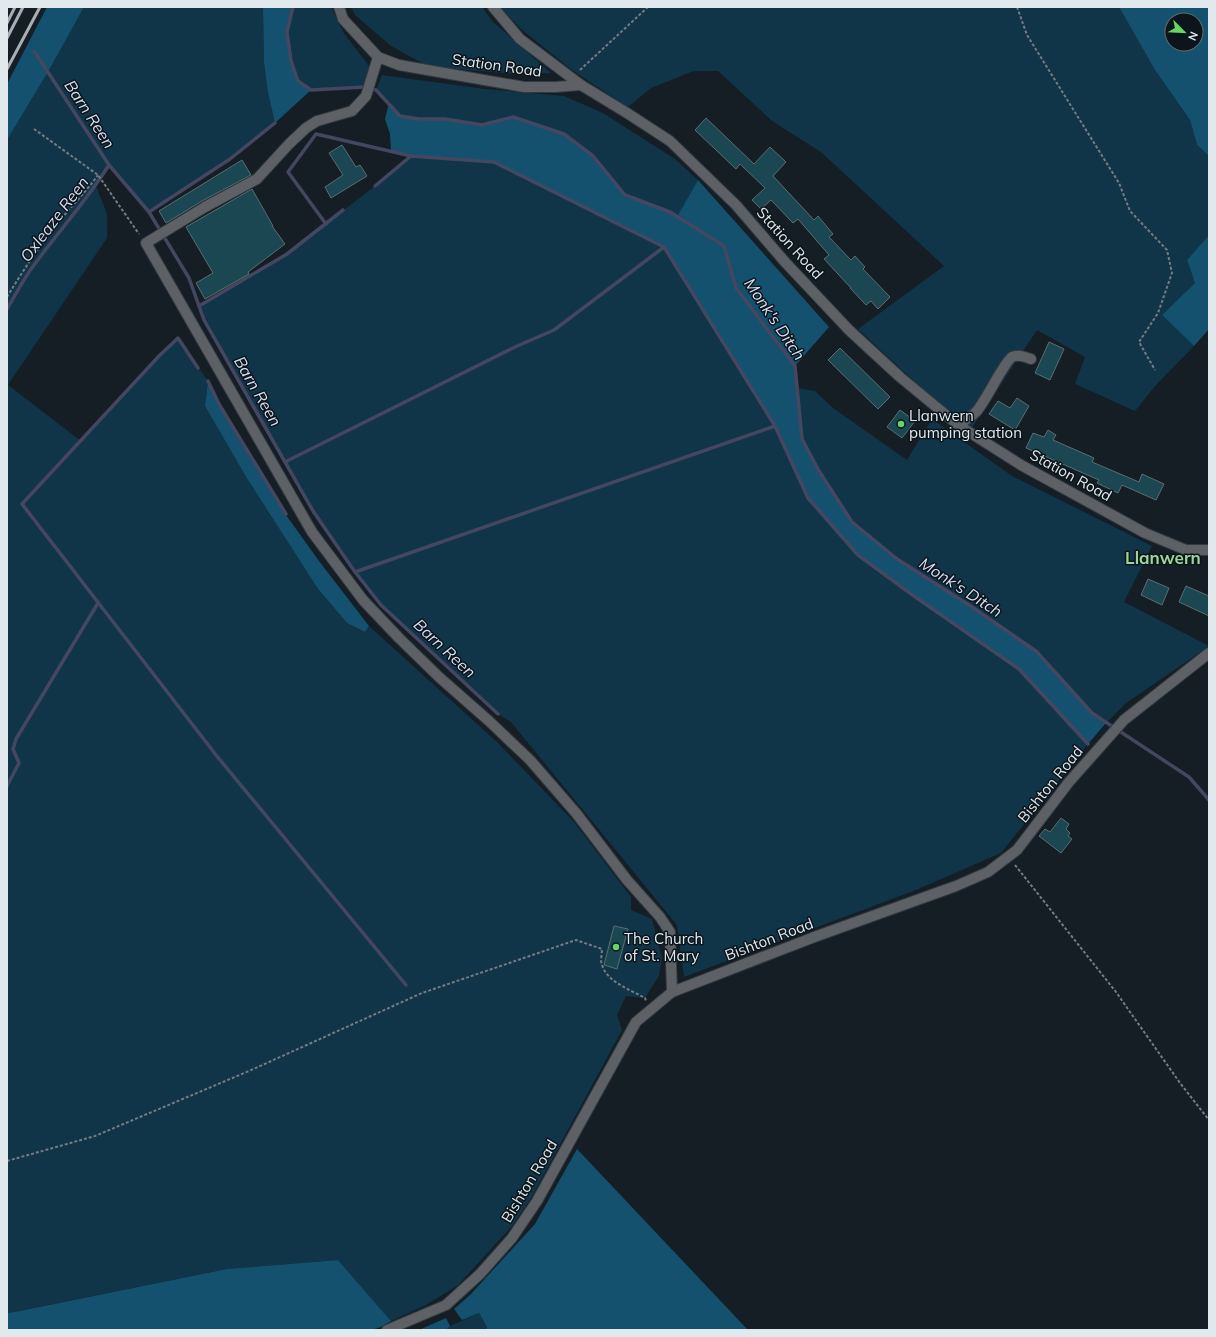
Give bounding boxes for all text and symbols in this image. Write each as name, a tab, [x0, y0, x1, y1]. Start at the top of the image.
north arrow	[1164, 12, 1204, 52]
text: N	[1185, 29, 1201, 43]
street label: Station Road	[451, 49, 543, 81]
water label: Barn Reen	[61, 76, 119, 152]
water label: Oxleaze Reen	[15, 172, 93, 266]
street label: Station Road	[753, 203, 827, 283]
water label: Monk's Ditch	[740, 274, 810, 364]
water label: Barn Reen	[230, 352, 286, 430]
place label: Llanwern pumping station	[909, 406, 1022, 442]
marker: Llanwern pumping station	[896, 419, 906, 429]
street label: Station Road	[1027, 445, 1115, 505]
district label: Llanwern	[1125, 547, 1201, 568]
water label: Monk's Ditch	[916, 553, 1006, 621]
water label: Barn Reen	[410, 614, 480, 682]
street label: Bishton Road	[1013, 742, 1087, 826]
street label: Bishton Road	[722, 913, 816, 965]
place label: The Church of St. Mary	[624, 929, 703, 965]
marker: The Church of St. Mary	[611, 942, 621, 952]
street label: Bishton Road	[497, 1136, 561, 1226]

